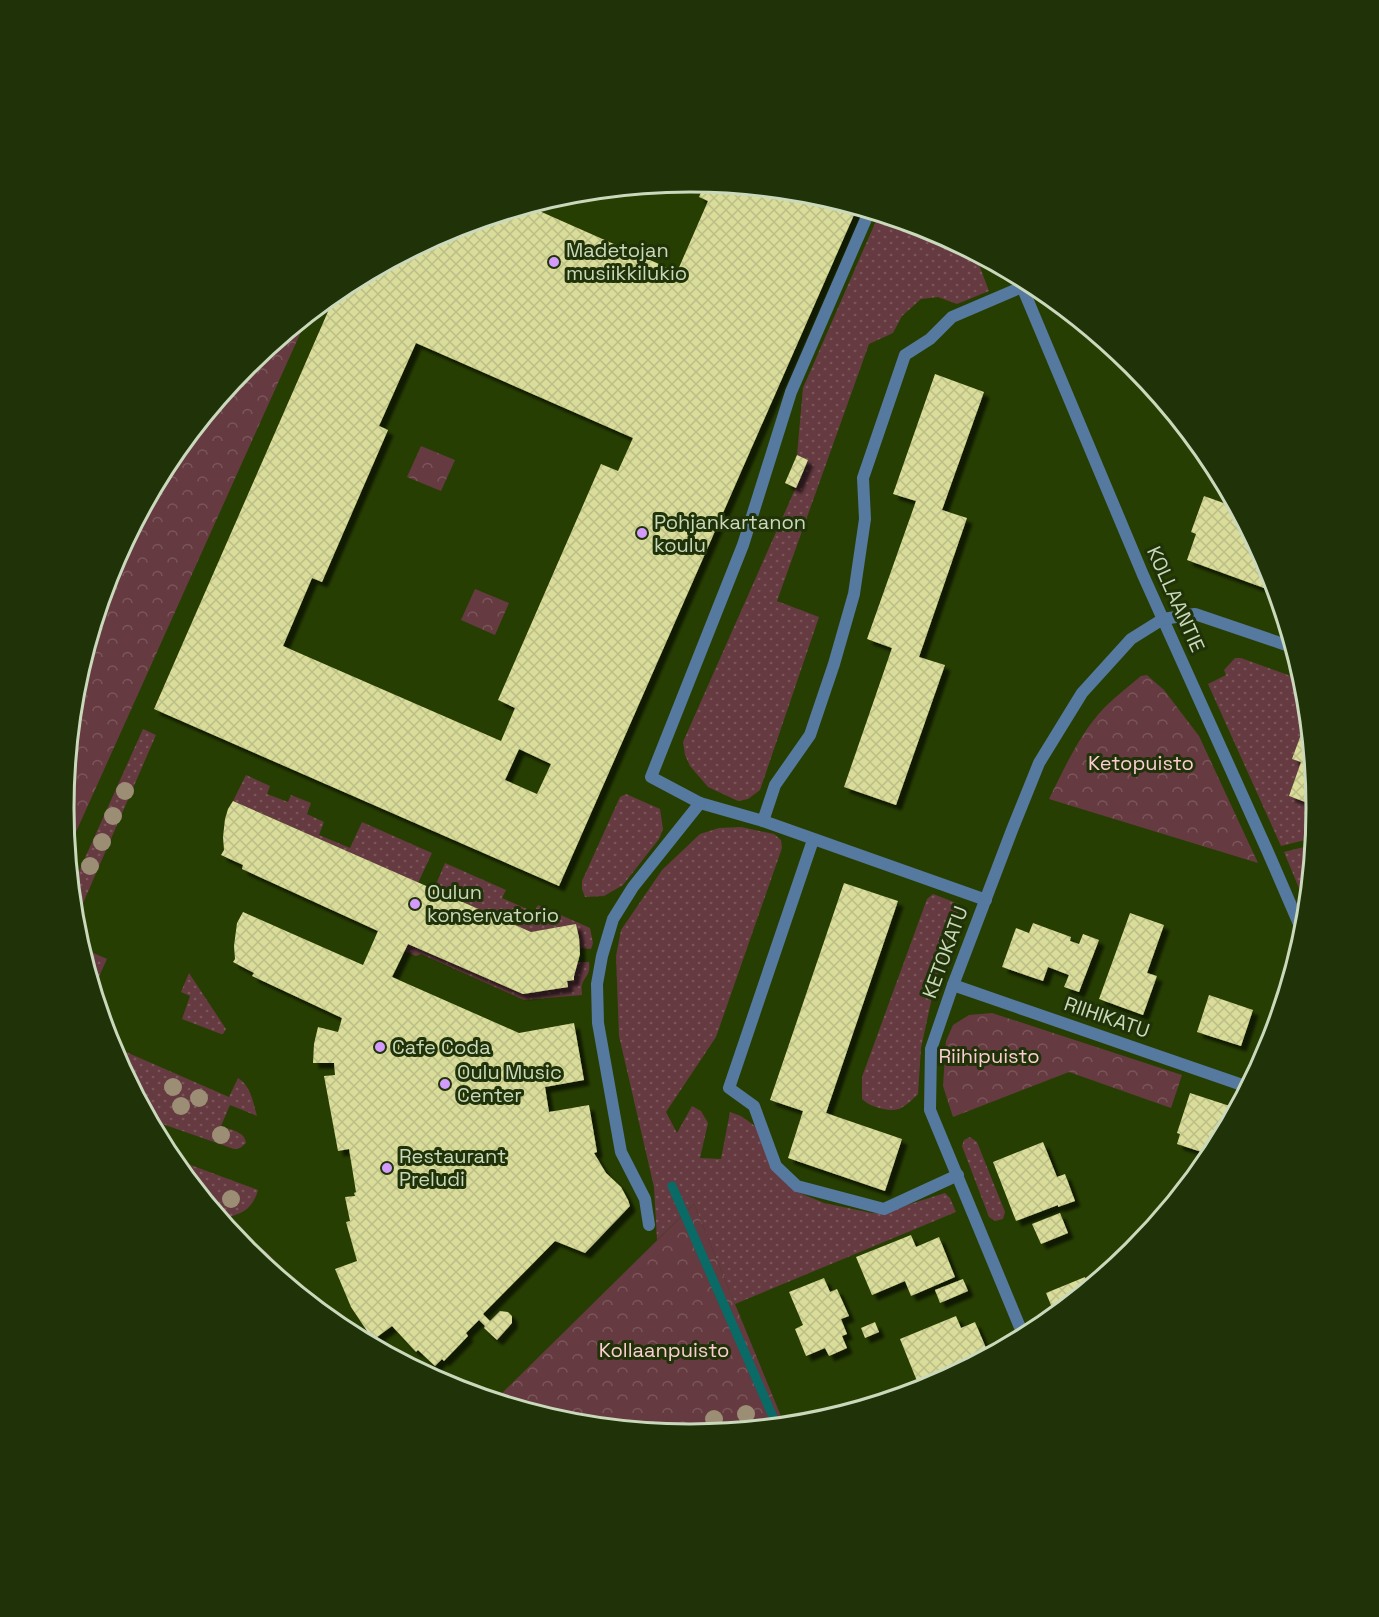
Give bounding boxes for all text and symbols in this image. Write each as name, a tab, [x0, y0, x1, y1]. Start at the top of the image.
place label: Madetojan musiikkilukio	[566, 237, 687, 286]
marker: Madetojan musiikkilukio	[547, 255, 561, 269]
place label: Pohjankartanon koulu	[654, 509, 806, 558]
marker: Pohjankartanon koulu	[635, 526, 649, 540]
street label: KOLLAANTIE	[1141, 542, 1211, 656]
park label: Ketopuisto	[1088, 750, 1194, 776]
place label: Oulun konservatorio	[427, 879, 559, 928]
marker: Oulun konservatorio	[408, 897, 422, 911]
street label: KETOKATU	[916, 902, 974, 1002]
street label: RIIHIKATU	[1061, 990, 1153, 1044]
place label: Cafe Coda	[392, 1034, 491, 1060]
marker: Cafe Coda	[373, 1040, 387, 1054]
park label: Riihipuisto	[938, 1043, 1040, 1069]
place label: Oulu Music Center	[457, 1059, 562, 1108]
marker: Oulu Music Center	[438, 1077, 452, 1091]
place label: Restaurant Preludi	[399, 1143, 506, 1192]
marker: Restaurant Preludi	[380, 1161, 394, 1175]
park label: Kollaanpuisto	[599, 1337, 729, 1363]

